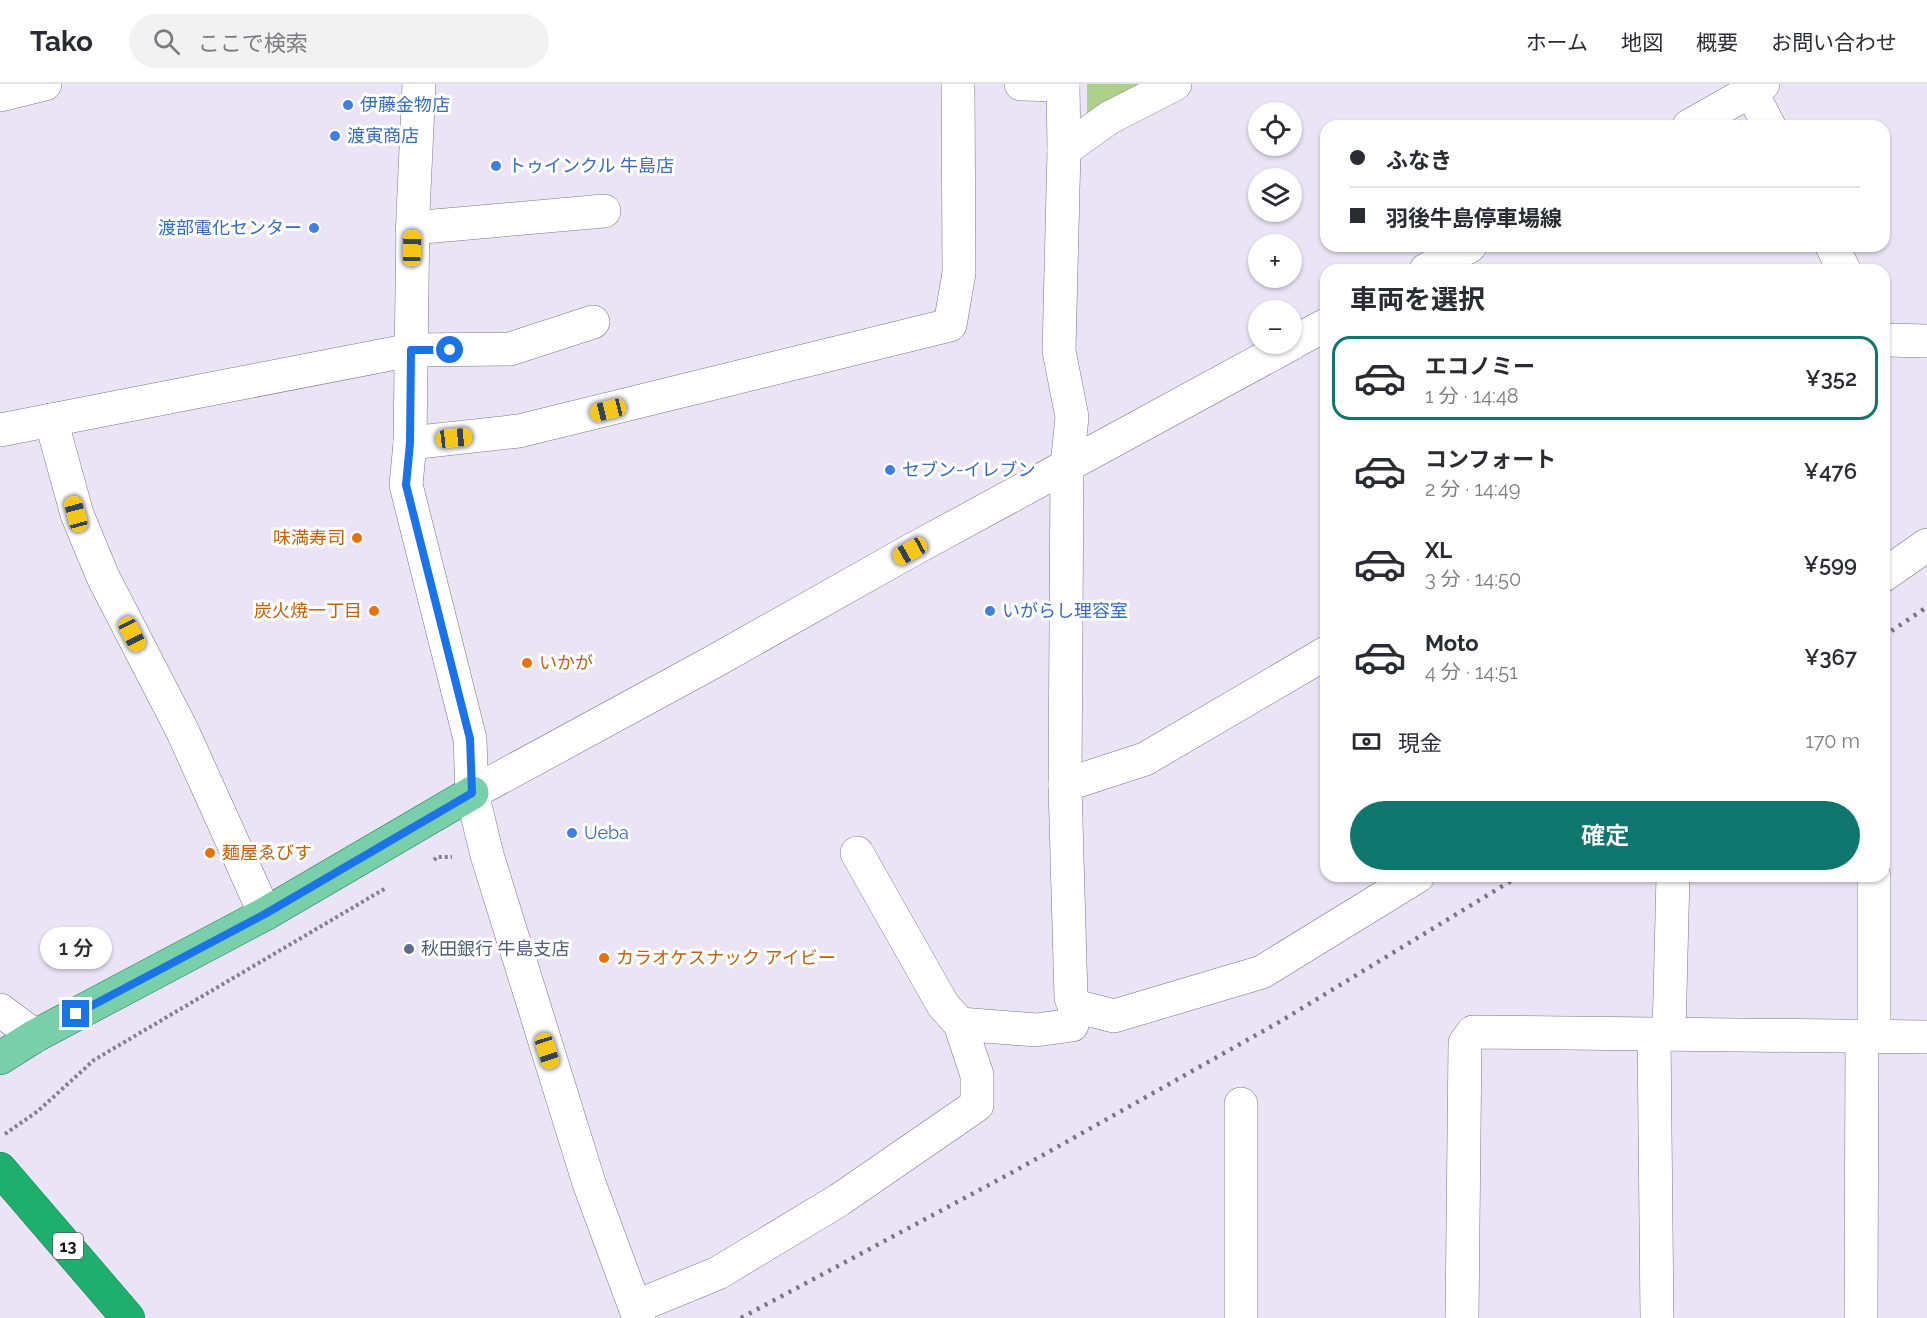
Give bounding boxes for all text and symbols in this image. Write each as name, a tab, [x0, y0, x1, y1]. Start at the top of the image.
search box	[129, 14, 549, 68]
text: Tako	[30, 25, 93, 58]
icon: search	[150, 25, 183, 58]
text: ここで検索	[198, 30, 308, 56]
text: ホーム	[1526, 30, 1588, 55]
text: 地図	[1621, 30, 1663, 55]
text: 概要	[1696, 30, 1738, 55]
text: お問い合わせ	[1771, 30, 1897, 55]
place label: 伊藤金物店	[360, 94, 450, 115]
marker: 伊藤金物店	[341, 98, 355, 112]
map controls	[1248, 102, 1302, 354]
button: locate	[1248, 102, 1302, 156]
place label: 渡寅商店	[347, 125, 419, 146]
marker: 渡寅商店	[328, 129, 342, 143]
text: ふなき	[1386, 147, 1452, 173]
place label: トゥインクル 牛島店	[508, 155, 674, 176]
marker: トゥインクル 牛島店	[489, 159, 503, 173]
button: layers	[1248, 168, 1302, 222]
text: 羽後牛島停車場線	[1386, 205, 1562, 231]
place label: 渡部電化センター	[158, 217, 302, 238]
marker: 渡部電化センター	[307, 221, 321, 235]
car	[403, 230, 421, 266]
button: +	[1248, 234, 1302, 288]
text: 車両を選択	[1350, 284, 1485, 315]
button: −	[1248, 300, 1302, 354]
route start	[436, 336, 463, 363]
icon: car	[1353, 351, 1407, 405]
text: エコノミー	[1425, 353, 1535, 379]
text: ¥352	[1805, 365, 1857, 391]
text: 1 分 · 14:48	[1425, 384, 1519, 408]
car	[588, 397, 628, 423]
car	[435, 427, 473, 449]
icon: car	[1353, 444, 1407, 498]
text: コンフォート	[1425, 446, 1556, 472]
text: ¥476	[1804, 458, 1857, 484]
place label: セブン-イレブン	[902, 459, 1036, 480]
marker: セブン-イレブン	[883, 463, 897, 477]
text: 2 分 · 14:49	[1425, 477, 1520, 501]
car	[63, 494, 89, 534]
place label: 味満寿司	[273, 527, 345, 548]
marker: 味満寿司	[350, 531, 364, 545]
car	[890, 534, 930, 568]
icon: car	[1353, 537, 1407, 591]
text: XL	[1425, 537, 1452, 563]
text: ¥599	[1804, 551, 1857, 577]
text: 3 分 · 14:50	[1425, 567, 1521, 591]
place label: 炭火焼一丁目	[254, 600, 362, 621]
place label: いがらし理容室	[1002, 600, 1128, 621]
marker: 炭火焼一丁目	[367, 604, 381, 618]
marker: いがらし理容室	[983, 604, 997, 618]
car	[116, 614, 148, 654]
icon: car	[1353, 630, 1407, 684]
text: Moto	[1425, 630, 1479, 656]
text: ¥367	[1804, 644, 1857, 670]
place label: いかが	[539, 652, 593, 673]
marker: いかが	[520, 656, 534, 670]
text: 4 分 · 14:51	[1425, 660, 1518, 684]
icon: cash	[1350, 725, 1383, 758]
text: 170 m	[1805, 729, 1860, 753]
text: 現金	[1398, 730, 1442, 756]
button: 確定	[1350, 801, 1860, 870]
place label: Ueba	[584, 822, 629, 843]
marker: Ueba	[565, 826, 579, 840]
place label: 麺屋ゑびす	[222, 842, 312, 863]
marker: 麺屋ゑびす	[203, 846, 217, 860]
callout: 1 分	[40, 927, 112, 969]
text: 1 分	[59, 936, 93, 960]
place label: 秋田銀行 牛島支店	[421, 938, 570, 959]
marker: 秋田銀行 牛島支店	[402, 942, 416, 956]
place label: カラオケスナック アイビー	[616, 947, 836, 968]
marker: カラオケスナック アイビー	[597, 951, 611, 965]
route end	[62, 1000, 89, 1027]
car	[533, 1031, 561, 1071]
road number: 13	[53, 1233, 83, 1259]

